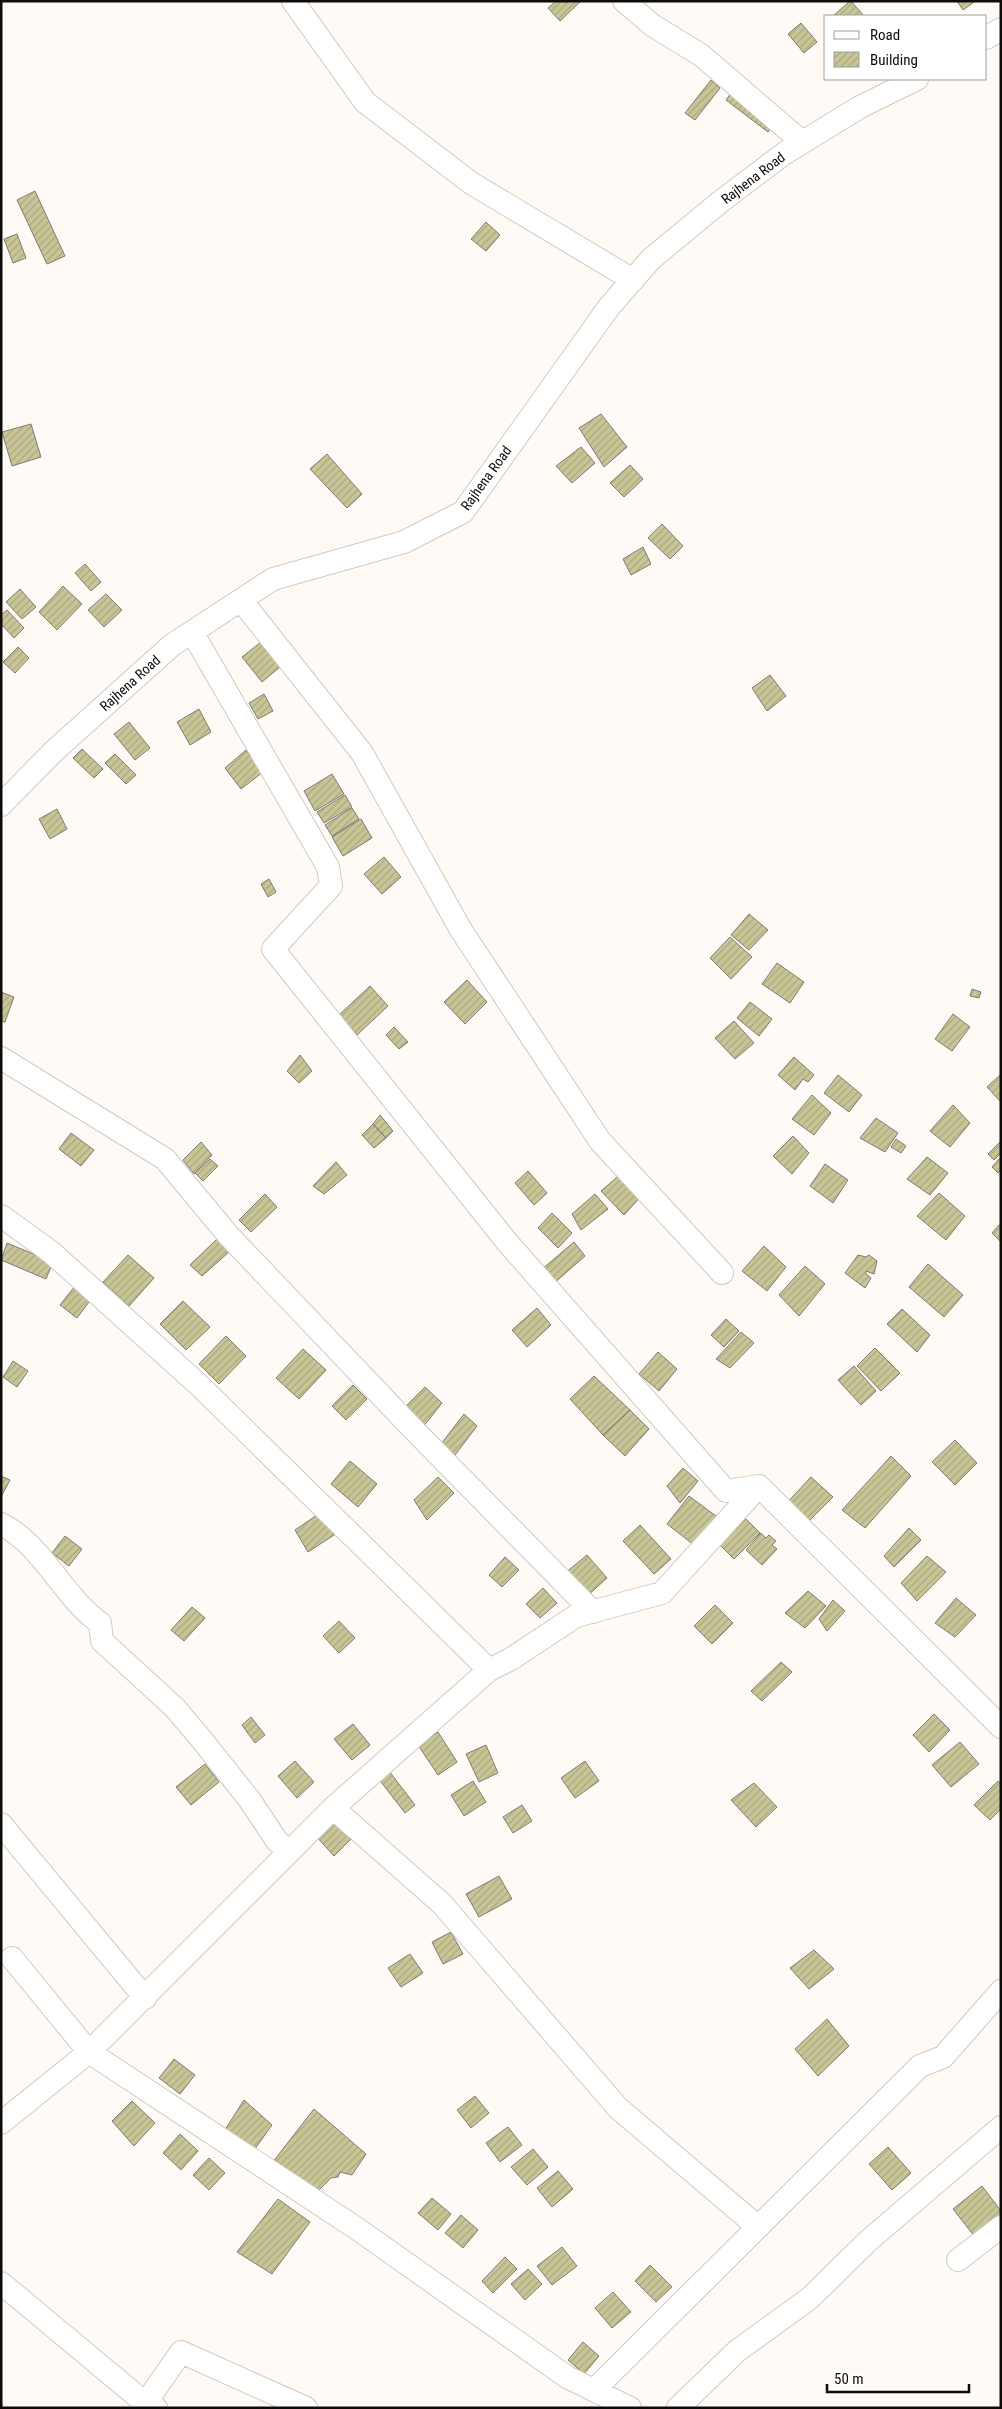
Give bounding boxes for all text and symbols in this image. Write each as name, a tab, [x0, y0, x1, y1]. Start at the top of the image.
legend	[824, 15, 987, 80]
text: Road	[870, 26, 900, 44]
text: Building	[870, 51, 918, 69]
street label: Rajhena Road	[718, 149, 788, 207]
street label: Rajhena Road	[457, 443, 515, 513]
street label: Rajhena Road	[97, 652, 163, 714]
scale bar	[827, 2362, 970, 2394]
text: 50 m	[834, 2370, 864, 2388]

